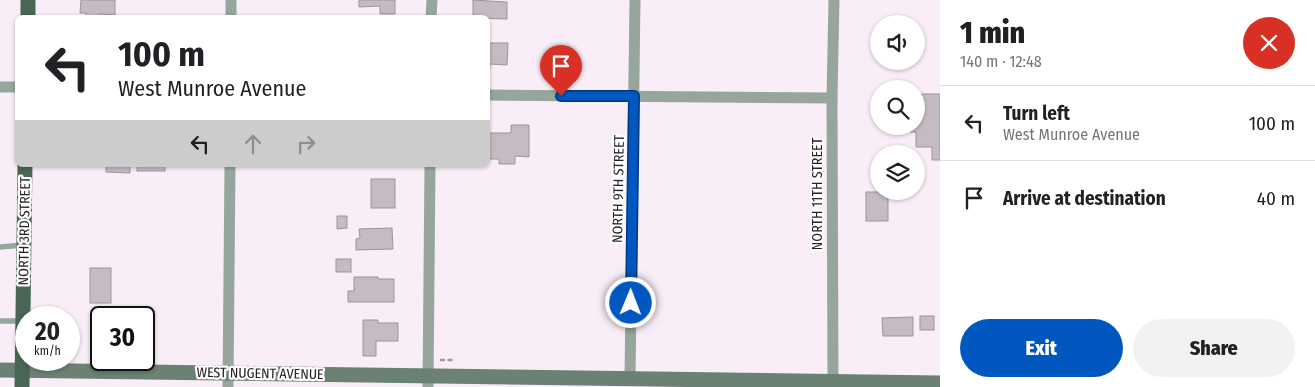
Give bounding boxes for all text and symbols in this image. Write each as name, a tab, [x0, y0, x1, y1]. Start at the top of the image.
map controls	[870, 15, 925, 200]
button: sound	[870, 15, 925, 70]
text: 1 min	[960, 15, 1025, 51]
button: close	[1243, 17, 1295, 69]
text: 100 m	[118, 33, 205, 75]
icon: left	[35, 35, 100, 100]
pin	[540, 45, 582, 96]
icon: arrive	[547, 52, 575, 80]
text: 140 m · 12:48	[960, 52, 1042, 71]
text: West Munroe Avenue	[118, 75, 306, 102]
button: search	[870, 80, 925, 135]
text: Turn left	[1003, 102, 1070, 125]
icon: left	[960, 109, 988, 137]
text: 100 m	[1249, 112, 1295, 135]
text: West Munroe Avenue	[1003, 125, 1140, 144]
icon: left	[186, 130, 214, 158]
icon: ahead	[239, 130, 267, 158]
icon: right	[292, 130, 320, 158]
street label: NORTH 9TH STREET	[609, 134, 628, 243]
street label: NORTH 11TH STREET	[809, 137, 826, 250]
button: layers	[870, 145, 925, 200]
street label: NORTH 3RD STREET	[15, 176, 34, 285]
icon: arrive	[960, 184, 988, 212]
text: Arrive at destination	[1003, 187, 1166, 210]
text: 40 m	[1257, 187, 1295, 210]
position arrow	[604, 276, 656, 328]
speed limit sign: 30	[90, 306, 155, 371]
text: 20	[35, 317, 60, 347]
button: Exit	[960, 319, 1123, 377]
button: Share	[1133, 319, 1295, 377]
text: km/h	[34, 344, 61, 358]
street label: WEST NUGENT AVENUE	[196, 364, 324, 383]

